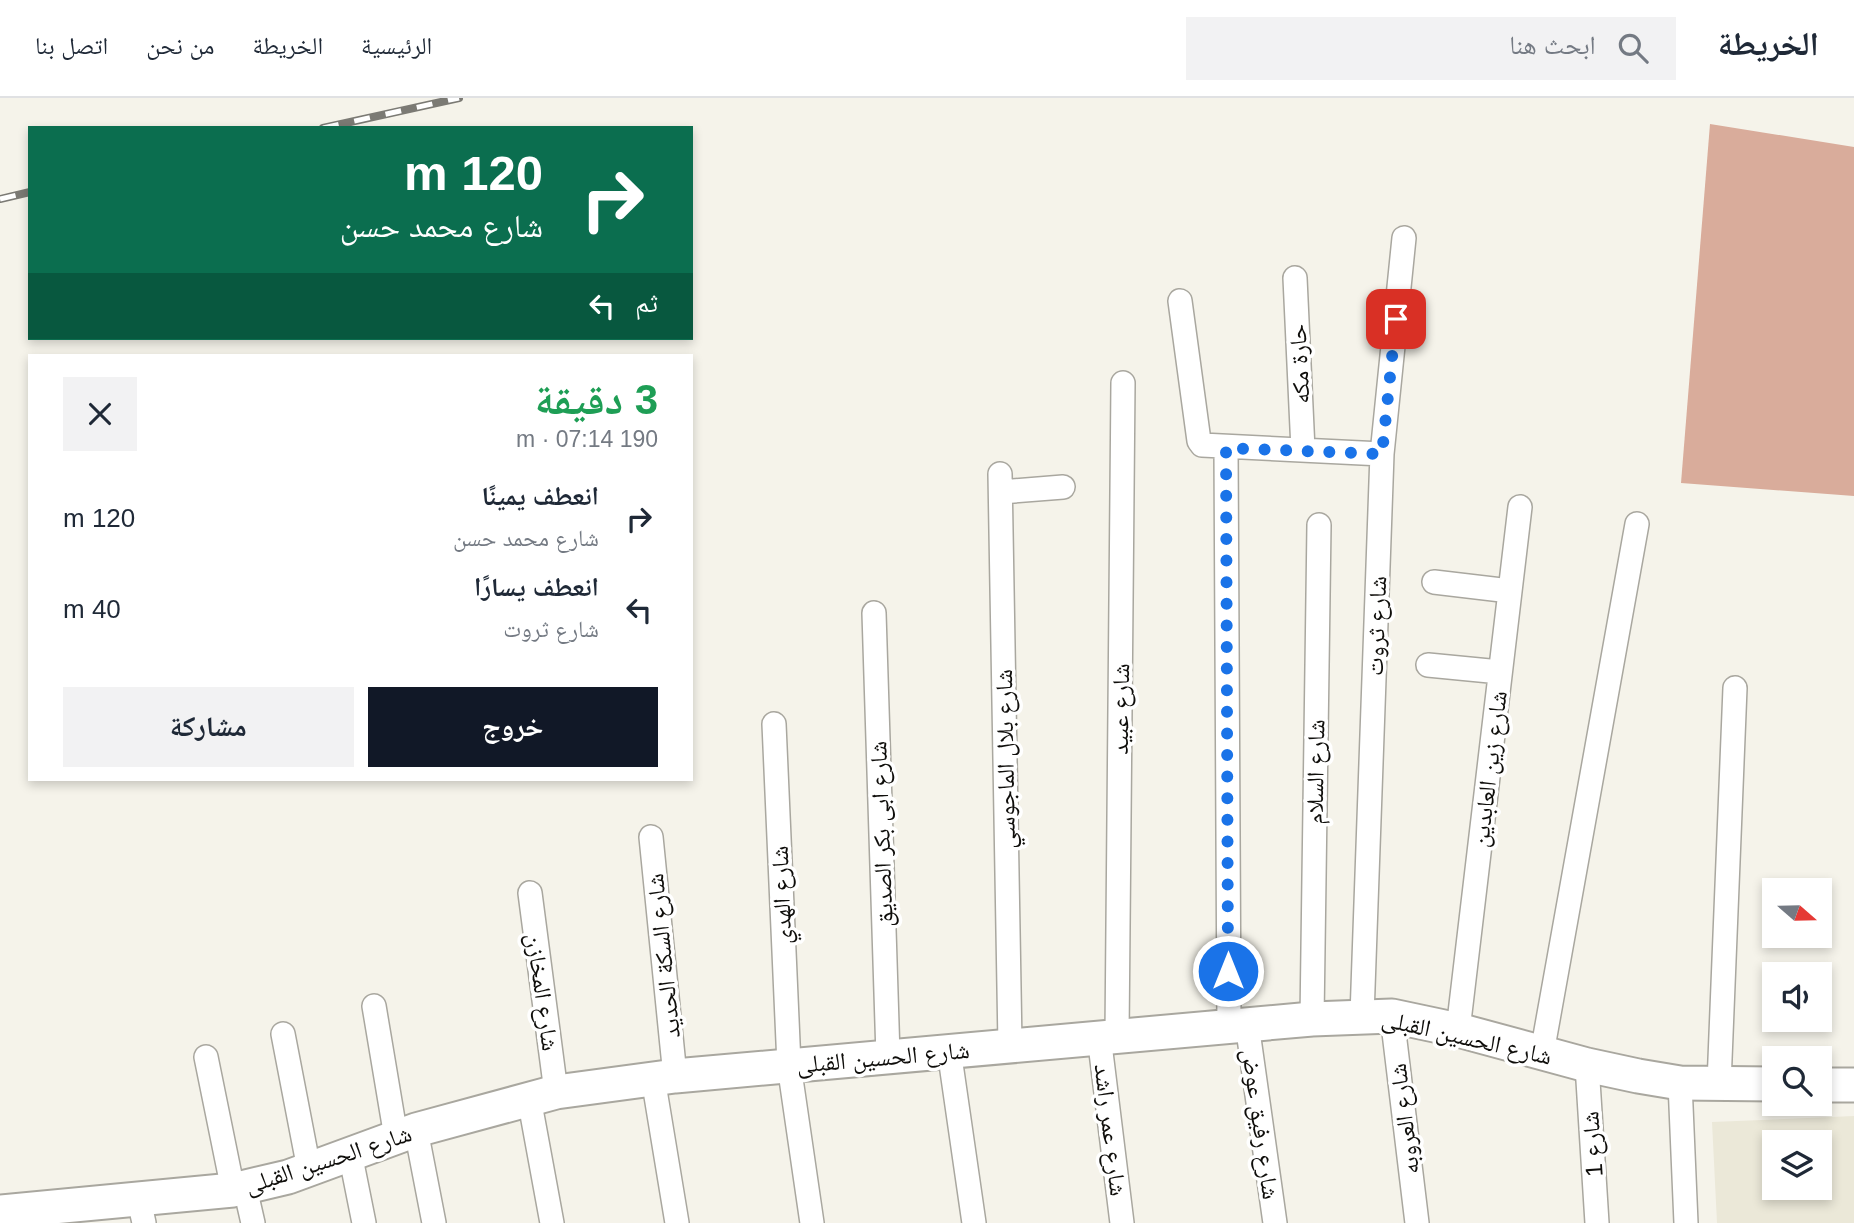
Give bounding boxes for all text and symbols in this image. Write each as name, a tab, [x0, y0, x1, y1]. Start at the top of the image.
search box	[1186, 17, 1676, 80]
text: الخريطة	[1718, 25, 1819, 62]
icon: search	[1614, 29, 1652, 67]
text: ابحث هنا	[1509, 30, 1596, 60]
text: اتصل بنا	[35, 32, 108, 59]
text: من نحن	[146, 32, 214, 59]
text: الخريطة	[252, 32, 323, 59]
text: الرئيسية	[361, 32, 432, 59]
text: 120 m	[404, 146, 543, 200]
icon: right	[567, 154, 658, 245]
text: شارع محمد حسن	[340, 208, 543, 244]
icon: left	[583, 287, 621, 325]
text: ثم	[635, 288, 658, 318]
pin	[1366, 289, 1426, 349]
icon: arrive	[1377, 300, 1415, 338]
street label: حارة مكه	[1283, 323, 1315, 405]
text: 3 دقيقة	[535, 376, 658, 423]
button: close	[63, 377, 137, 451]
text: 190 m · 07:14	[516, 426, 658, 452]
text: انعطف يمينًا	[482, 481, 599, 511]
icon: right	[620, 500, 658, 538]
text: 120 m	[63, 503, 135, 533]
text: شارع محمد حسن	[453, 525, 599, 551]
text: انعطف يسارًا	[474, 572, 599, 602]
street label: شارع ثروت	[1361, 576, 1393, 677]
icon: left	[620, 591, 658, 629]
text: 40 m	[63, 594, 121, 624]
text: شارع ثروت	[503, 616, 599, 642]
street label: شارع عبيد	[1106, 663, 1136, 755]
street label: شارع بلال الماجوسي	[990, 669, 1026, 849]
button: مشاركة	[63, 687, 354, 767]
button: خروج	[368, 687, 658, 767]
street label: شارع زين العابدين	[1466, 689, 1514, 849]
street label: شارع السلام	[1301, 719, 1332, 825]
street label: شارع ابى بكر الصديق	[864, 740, 900, 928]
street label: شارع الهدي	[766, 845, 802, 945]
street label: شارع السكة الحديد	[641, 872, 687, 1040]
north arrow	[1762, 878, 1832, 948]
map controls	[1762, 878, 1832, 1200]
street label: شارع المخازن	[519, 932, 565, 1053]
position arrow	[1191, 934, 1265, 1008]
button: sound	[1762, 962, 1832, 1032]
street label: شارع الحسين القبلى	[1379, 1004, 1555, 1072]
street label: شارع الحسين القبلى	[795, 1036, 971, 1080]
button: search	[1762, 1046, 1832, 1116]
street label: شارع رفيق عوض	[1235, 1047, 1285, 1201]
street label: شارع عمر راشد	[1088, 1062, 1132, 1198]
street label: شارع العروبه	[1384, 1062, 1426, 1176]
street label: شارع 1	[1576, 1110, 1610, 1178]
street label: شارع الحسين القبلى	[241, 1119, 415, 1201]
button: layers	[1762, 1130, 1832, 1200]

